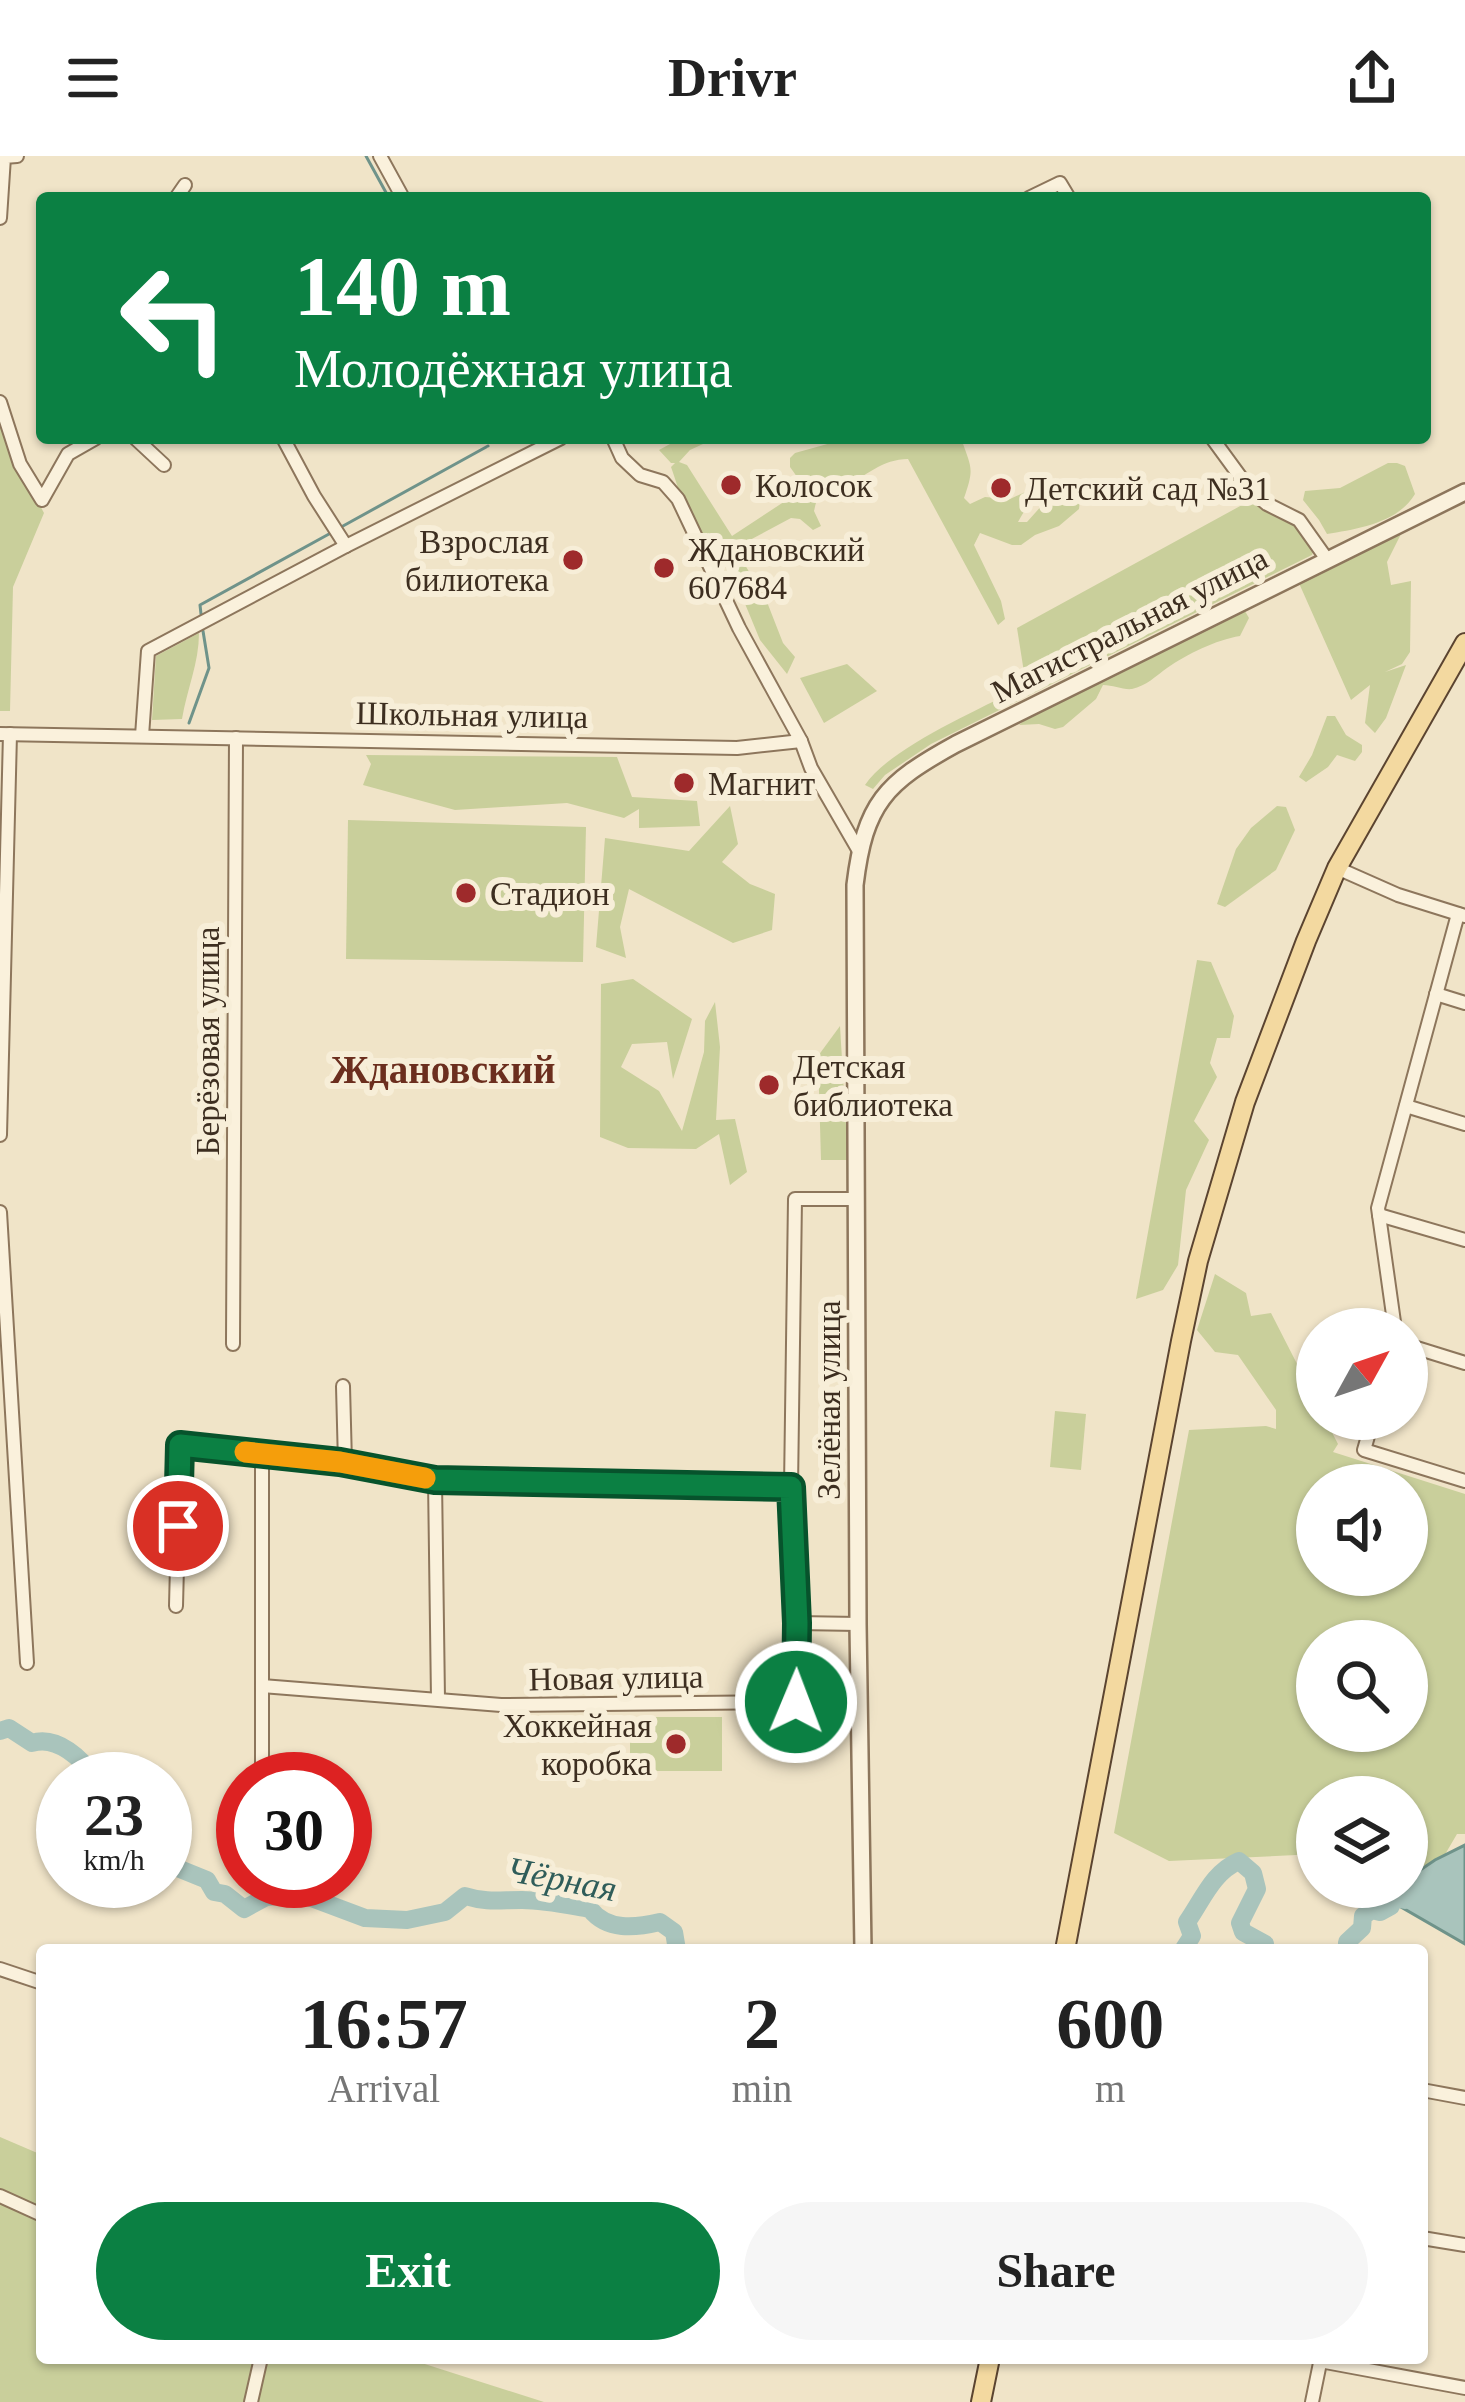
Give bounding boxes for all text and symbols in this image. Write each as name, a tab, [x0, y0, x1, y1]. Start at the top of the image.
icon: menu	[60, 45, 126, 111]
icon: share	[1339, 45, 1405, 111]
text: Drivr	[668, 48, 797, 108]
icon: left	[96, 240, 252, 396]
text: 140 m	[294, 240, 511, 333]
text: Молодёжная улица	[294, 339, 733, 399]
place label: Колосок	[755, 468, 873, 504]
place label: Детский сад №31	[1025, 471, 1271, 507]
marker: Колосок	[718, 472, 744, 498]
marker: Детский сад №31	[988, 475, 1014, 501]
place label: Взрослая билиотека	[405, 524, 549, 598]
place label: Ждановский 607684	[688, 532, 865, 606]
street label: Магистральная улица	[985, 540, 1274, 710]
marker: Взрослая билиотека	[560, 547, 586, 573]
marker: Ждановский 607684	[651, 555, 677, 581]
street label: Школьная улица	[355, 695, 589, 735]
place label: Магнит	[708, 766, 815, 802]
marker: Магнит	[671, 770, 697, 796]
place label: Стадион	[490, 876, 610, 912]
marker: Стадион	[453, 880, 479, 906]
street label: Берёзовая улица	[190, 926, 226, 1155]
district label: Ждановский	[330, 1048, 556, 1091]
place label: Детская библиотека	[793, 1049, 953, 1123]
marker: Детская библиотека	[756, 1072, 782, 1098]
street label: Зелёная улица	[811, 1300, 847, 1500]
north arrow	[1296, 1308, 1428, 1440]
map controls	[1296, 1308, 1428, 1908]
button: sound	[1296, 1464, 1428, 1596]
pin	[127, 1475, 229, 1577]
icon: arrive	[145, 1493, 211, 1559]
button: search	[1296, 1620, 1428, 1752]
position arrow	[733, 1639, 859, 1765]
street label: Новая улица	[528, 1658, 704, 1698]
place label: Хоккейная коробка	[503, 1708, 652, 1782]
marker: Хоккейная коробка	[663, 1731, 689, 1757]
speed limit sign: 30	[216, 1752, 372, 1908]
button: layers	[1296, 1776, 1428, 1908]
text: 23	[84, 1782, 144, 1848]
text: km/h	[83, 1843, 145, 1876]
water label: Чёрная	[503, 1849, 620, 1909]
text: 16:57	[300, 1984, 468, 2064]
text: 2	[744, 1984, 780, 2064]
text: 600	[1056, 1984, 1164, 2064]
text: Arrival	[328, 2067, 440, 2110]
text: min	[732, 2067, 792, 2110]
text: m	[1095, 2067, 1125, 2110]
button: Exit	[96, 2202, 720, 2340]
button: Share	[744, 2202, 1368, 2340]

